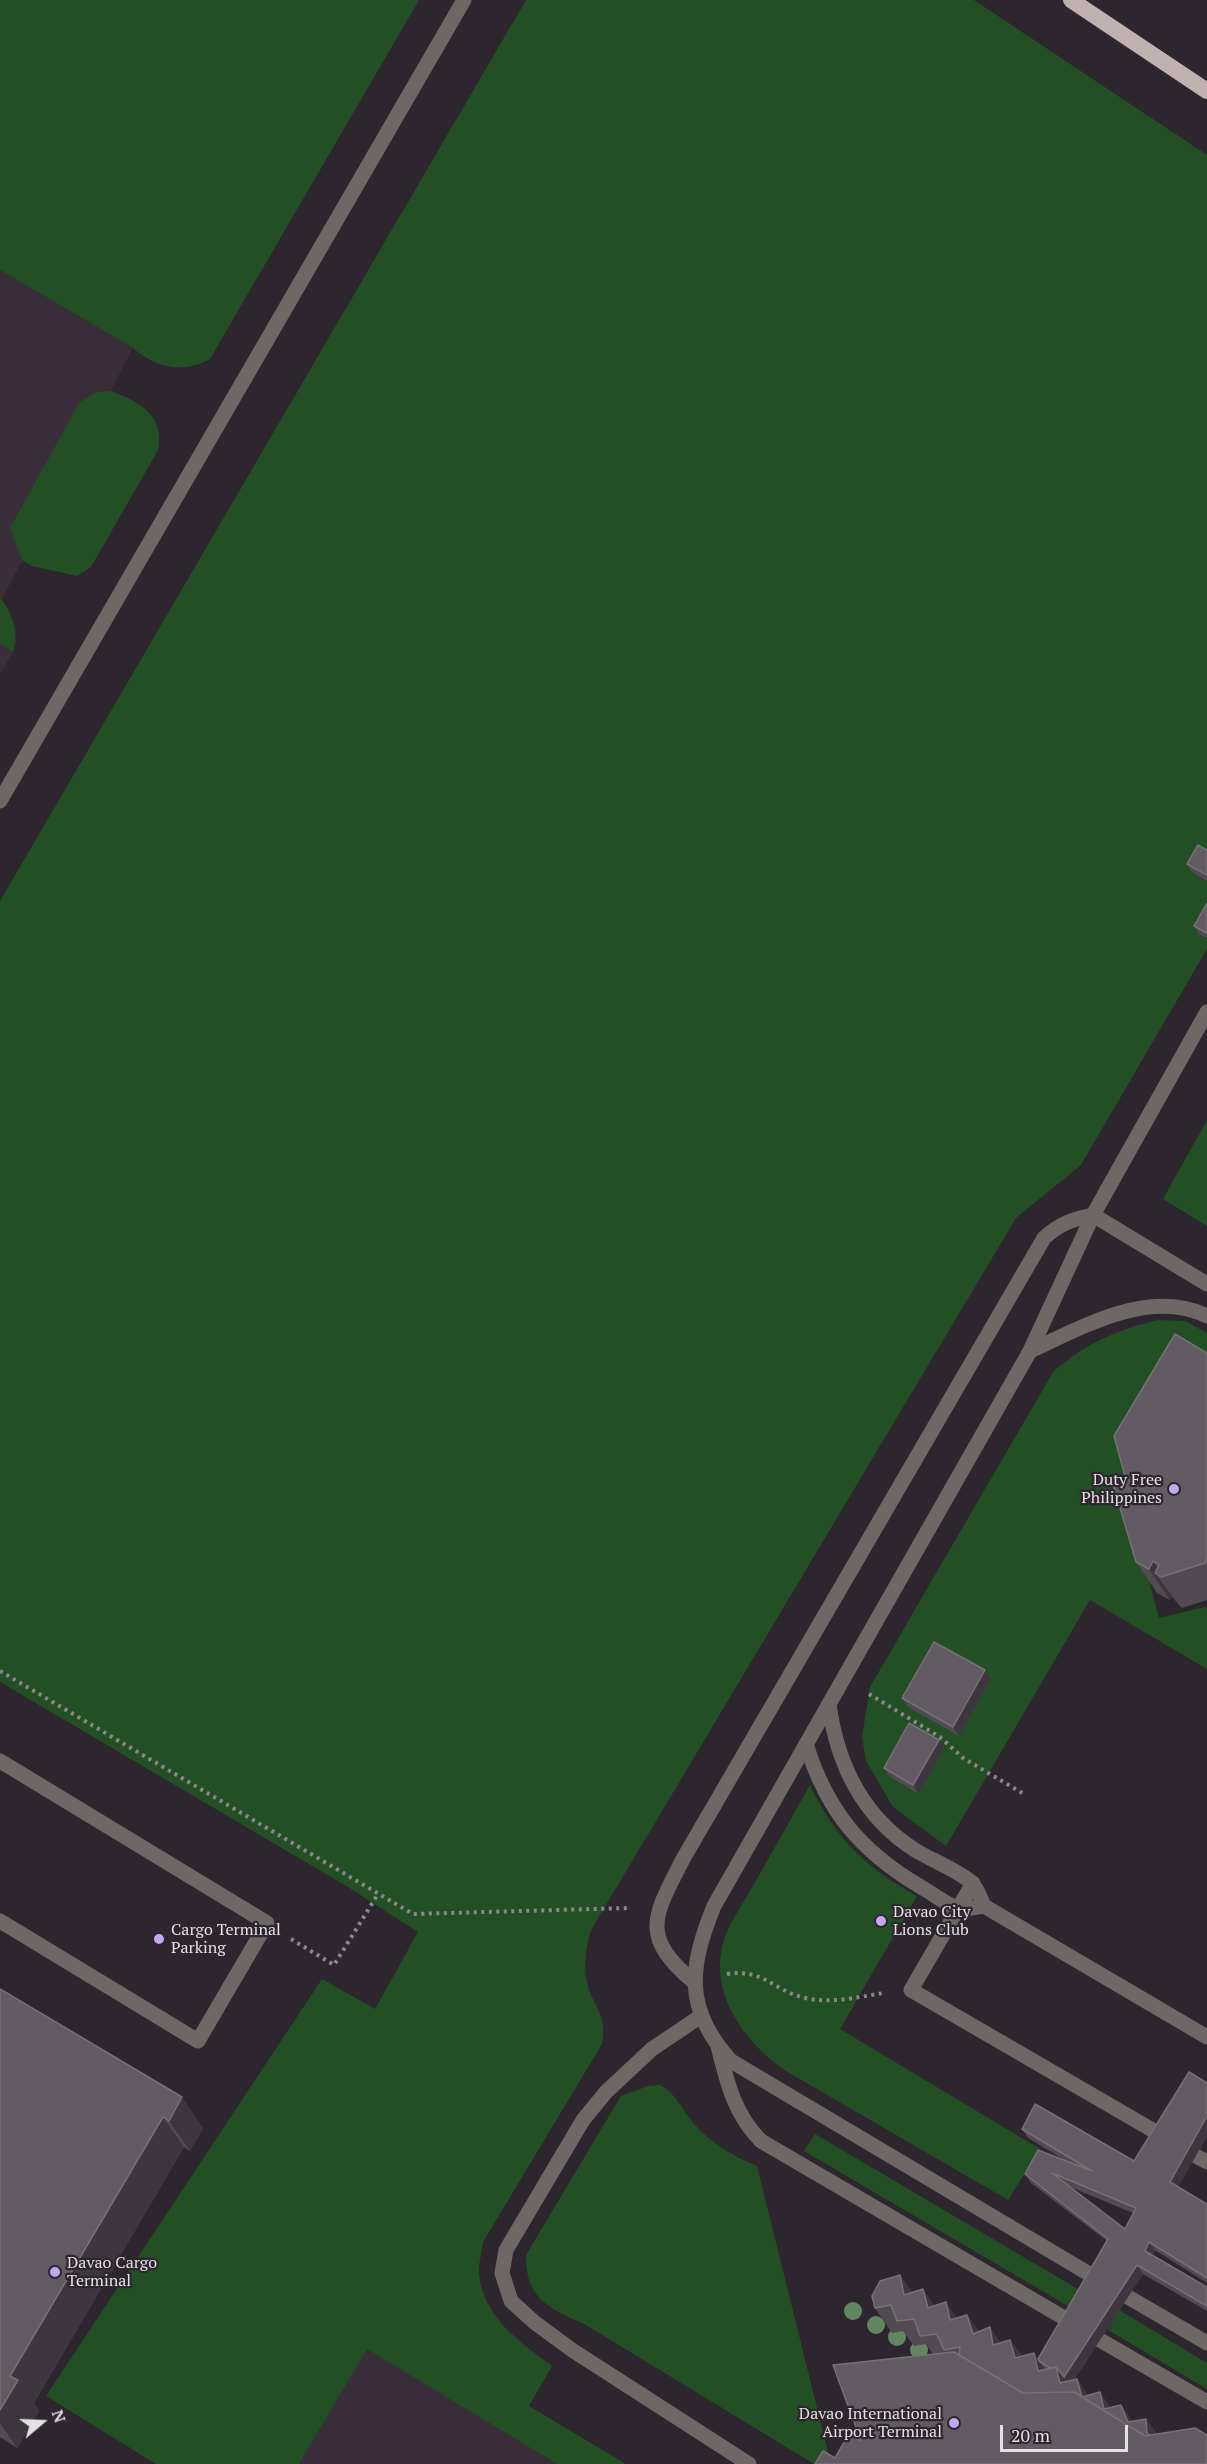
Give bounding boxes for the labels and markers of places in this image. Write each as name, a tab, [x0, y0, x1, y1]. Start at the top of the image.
place label: Duty Free Philippines	[1081, 1470, 1162, 1508]
marker: Duty Free Philippines	[1167, 1482, 1181, 1496]
place label: Davao City Lions Club	[893, 1902, 970, 1940]
marker: Davao City Lions Club	[874, 1914, 888, 1928]
place label: Cargo Terminal Parking	[171, 1920, 281, 1958]
marker: Cargo Terminal Parking	[152, 1932, 166, 1946]
place label: Davao Cargo Terminal	[67, 2253, 157, 2291]
marker: Davao Cargo Terminal	[48, 2265, 62, 2279]
place label: Davao International Airport Terminal	[799, 2404, 942, 2442]
marker: Davao International Airport Terminal	[947, 2416, 961, 2430]

